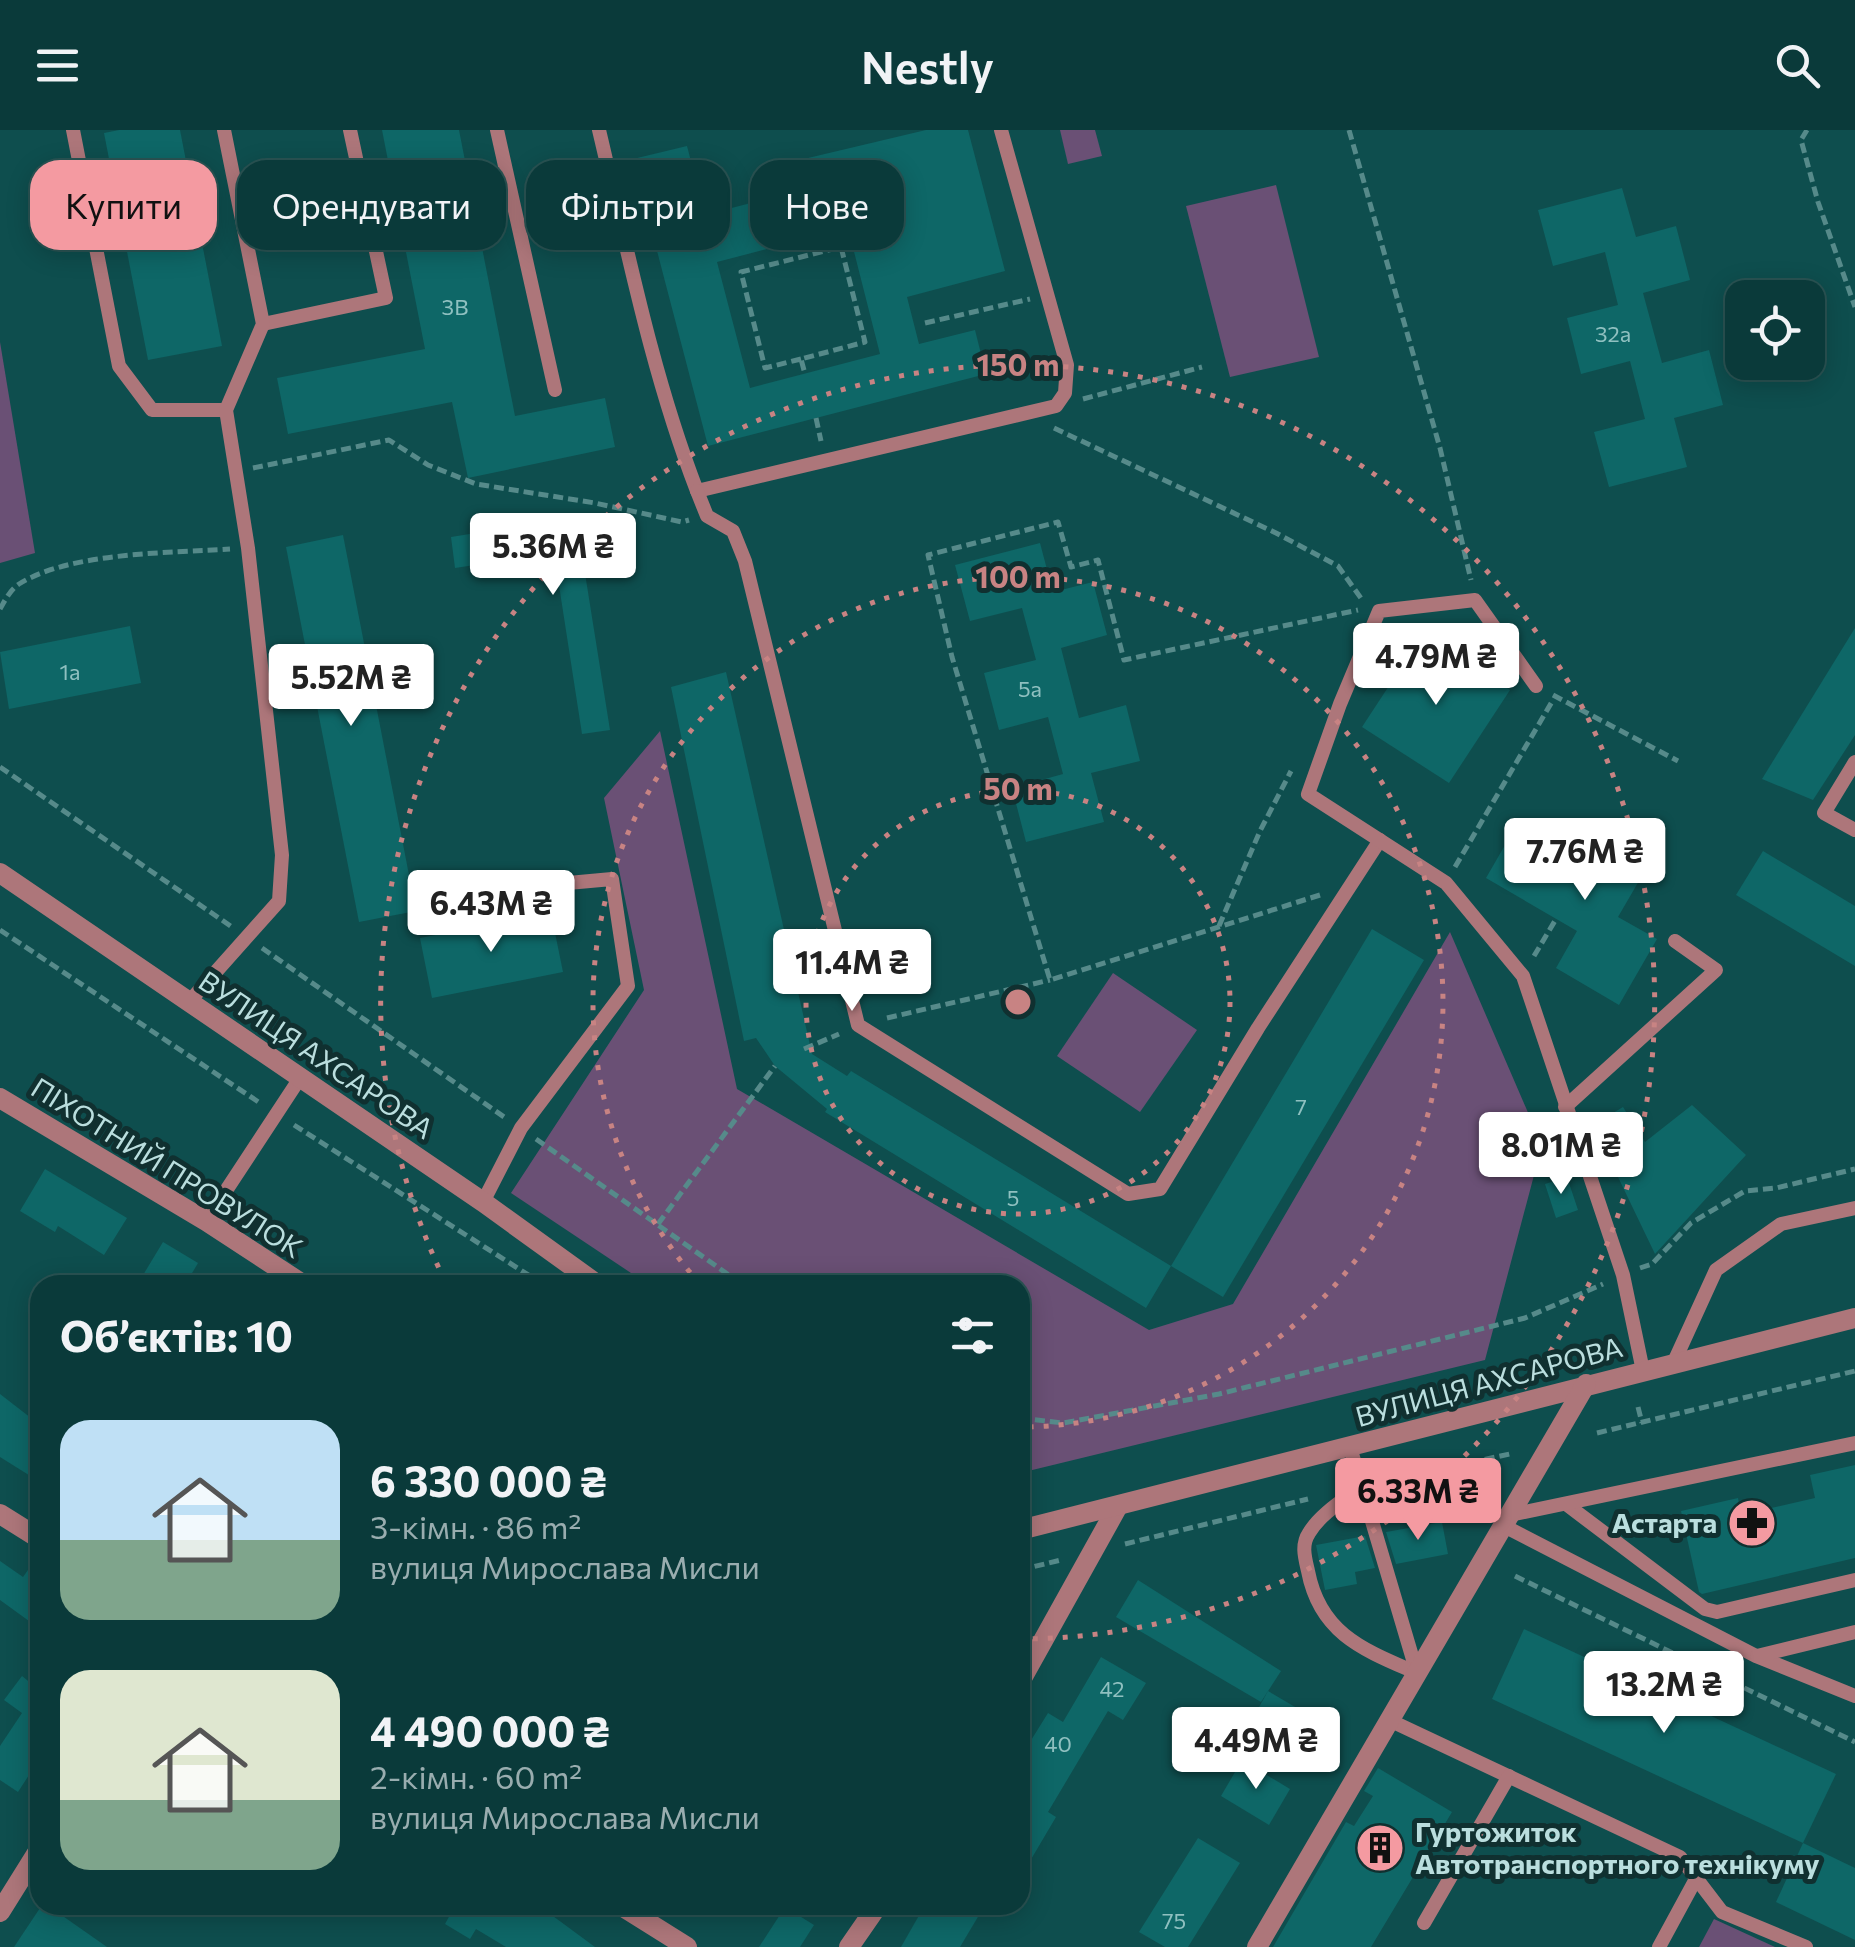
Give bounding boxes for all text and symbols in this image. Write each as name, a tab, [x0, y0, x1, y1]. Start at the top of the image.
icon: menu	[30, 38, 85, 93]
text: Nestly	[861, 38, 994, 93]
icon: search	[1770, 38, 1825, 93]
chip: Купити	[30, 160, 217, 250]
chip: Орендувати	[237, 160, 506, 250]
chip: Фільтри	[526, 160, 730, 250]
chip: Нове	[750, 160, 904, 250]
map controls	[1725, 280, 1825, 380]
button: locate	[1725, 280, 1825, 380]
house number: 3В	[442, 293, 468, 320]
house number: 32а	[1595, 320, 1631, 347]
text: 150 m	[977, 345, 1059, 382]
pin: 5.36M ₴	[461, 513, 645, 598]
text: 5.36M ₴	[492, 525, 614, 565]
text: 100 m	[975, 557, 1061, 594]
pin: 4.79M ₴	[1344, 623, 1528, 708]
text: 4.79M ₴	[1375, 635, 1497, 675]
pin: 5.52M ₴	[259, 644, 443, 729]
text: 5.52M ₴	[291, 656, 411, 696]
house number: 1а	[60, 658, 80, 685]
house number: 5а	[1018, 675, 1042, 702]
text: 50 m	[983, 769, 1053, 806]
pin: 7.76M ₴	[1493, 818, 1677, 903]
text: 7.76M ₴	[1526, 830, 1644, 870]
pin: 6.43M ₴	[399, 870, 583, 955]
text: 6.43M ₴	[430, 882, 552, 922]
pin: 11.4M ₴	[760, 929, 944, 1014]
text: 11.4M ₴	[795, 941, 909, 981]
street label: ВУЛИЦЯ АХСАРОВА	[193, 963, 440, 1145]
centre of rings	[1000, 984, 1036, 1020]
street label: ПІХОТНИЙ ПРОВУЛОК	[26, 1070, 309, 1265]
house number: 7	[1295, 1093, 1307, 1120]
pin: 8.01M ₴	[1469, 1112, 1653, 1197]
text: 8.01M ₴	[1501, 1124, 1621, 1164]
house number: 5	[1007, 1184, 1019, 1211]
icon: filters	[945, 1308, 1000, 1363]
text: Об’єктів: 10	[60, 1309, 293, 1361]
street label: ВУЛИЦЯ АХСАРОВА	[1351, 1329, 1626, 1433]
text: 6 330 000 ₴	[370, 1454, 607, 1506]
pin: 6.33M ₴	[1326, 1458, 1510, 1543]
icon: home	[140, 1460, 260, 1580]
text: 6.33M ₴	[1357, 1470, 1479, 1510]
pharmacy icon: Астарта	[1726, 1497, 1778, 1549]
place label: Астарта	[1612, 1505, 1717, 1539]
text: 3-кімн. · 86 m²	[370, 1506, 581, 1546]
text: вулиця Мирослава Мисли	[370, 1546, 760, 1586]
pin: 13.2M ₴	[1572, 1651, 1756, 1736]
text: 13.2M ₴	[1606, 1663, 1722, 1703]
house number: 42	[1099, 1675, 1125, 1702]
text: 4 490 000 ₴	[370, 1704, 610, 1756]
pin: 4.49M ₴	[1164, 1707, 1348, 1792]
icon: home	[140, 1710, 260, 1830]
text: 4.49M ₴	[1194, 1719, 1318, 1759]
house number: 40	[1044, 1730, 1072, 1757]
text: 2-кімн. · 60 m²	[370, 1756, 582, 1796]
text: вулиця Мирослава Мисли	[370, 1796, 760, 1836]
place label: Гуртожиток Автотранспортного технікуму	[1415, 1814, 1820, 1880]
building icon: Гуртожиток Автотранспортного технікуму	[1354, 1822, 1406, 1874]
house number: 75	[1162, 1907, 1186, 1934]

